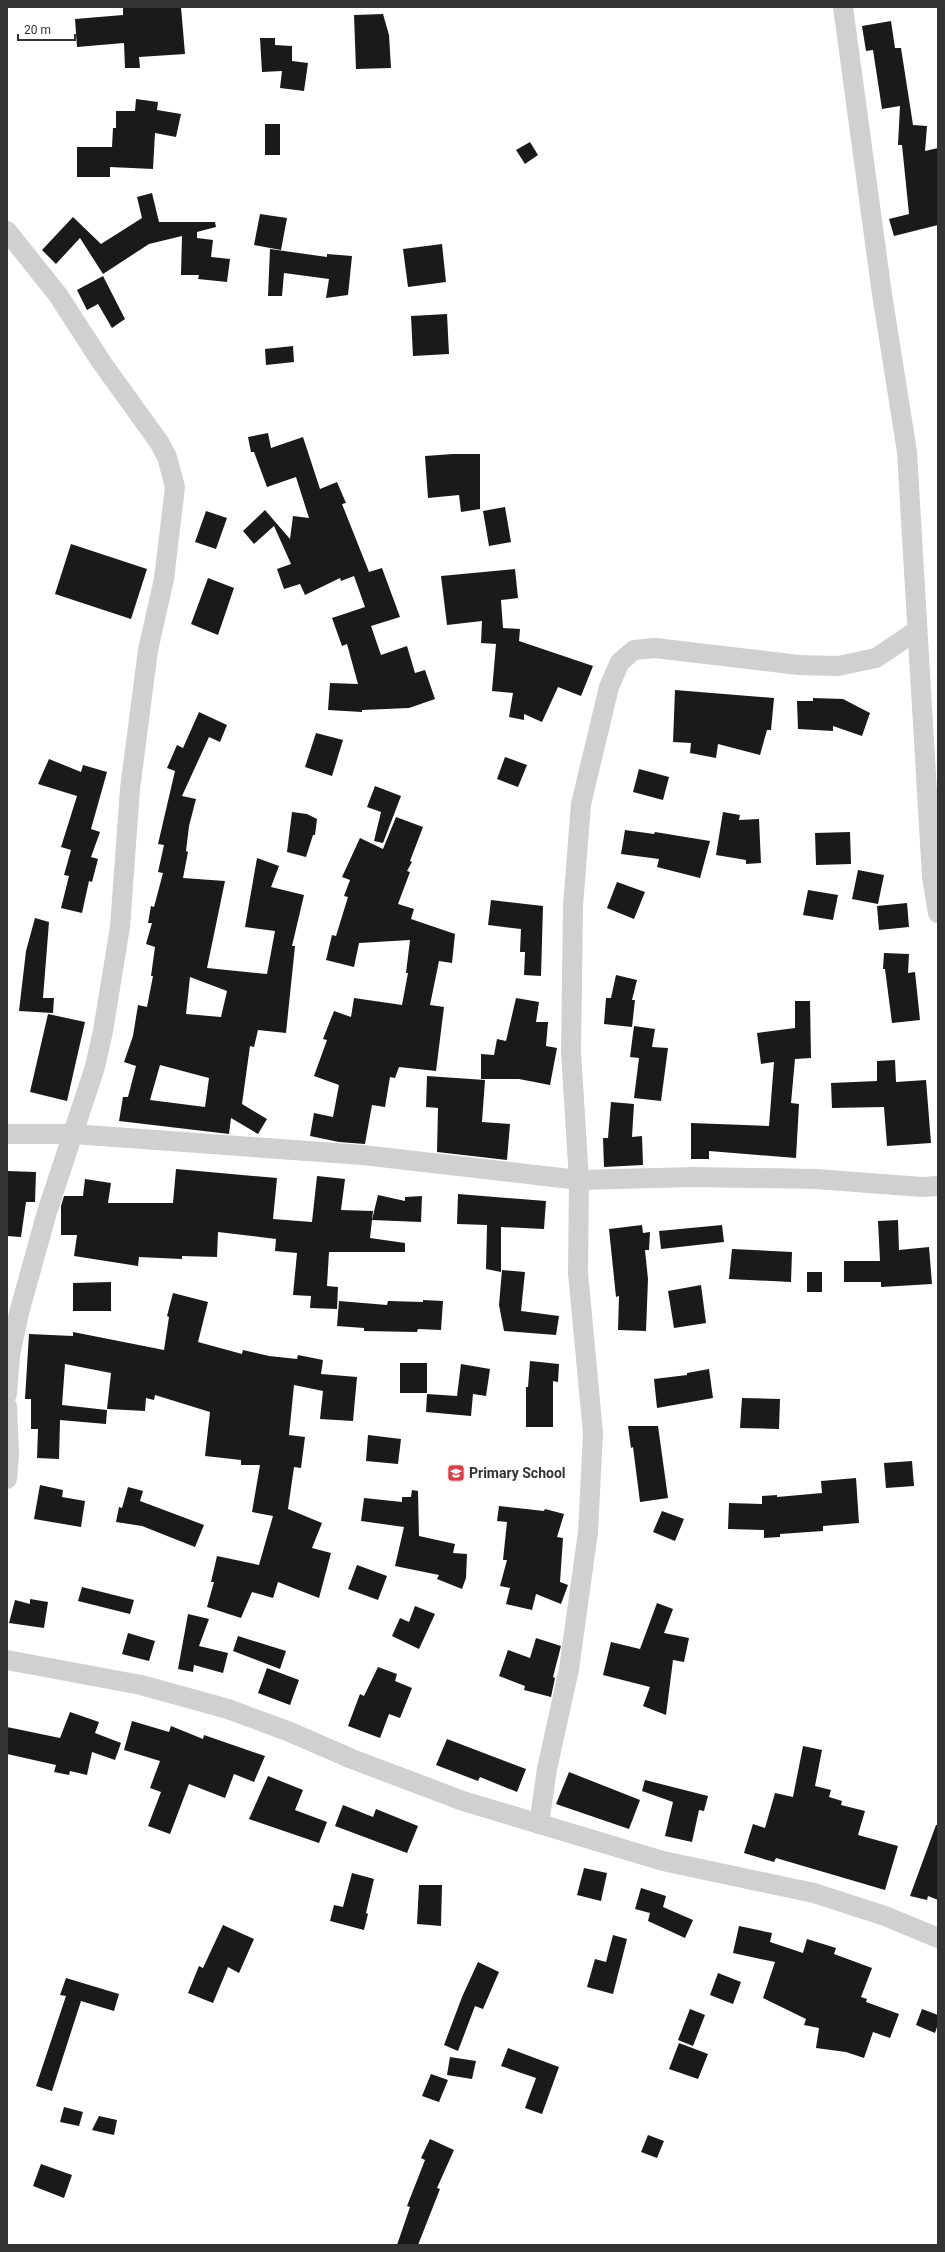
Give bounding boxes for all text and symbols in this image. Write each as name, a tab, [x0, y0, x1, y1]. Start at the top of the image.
scale bar	[18, 16, 75, 42]
text: 20 m	[24, 23, 51, 37]
school or university icon: Primary School	[446, 1463, 466, 1483]
place label: Primary School	[469, 1465, 566, 1481]

